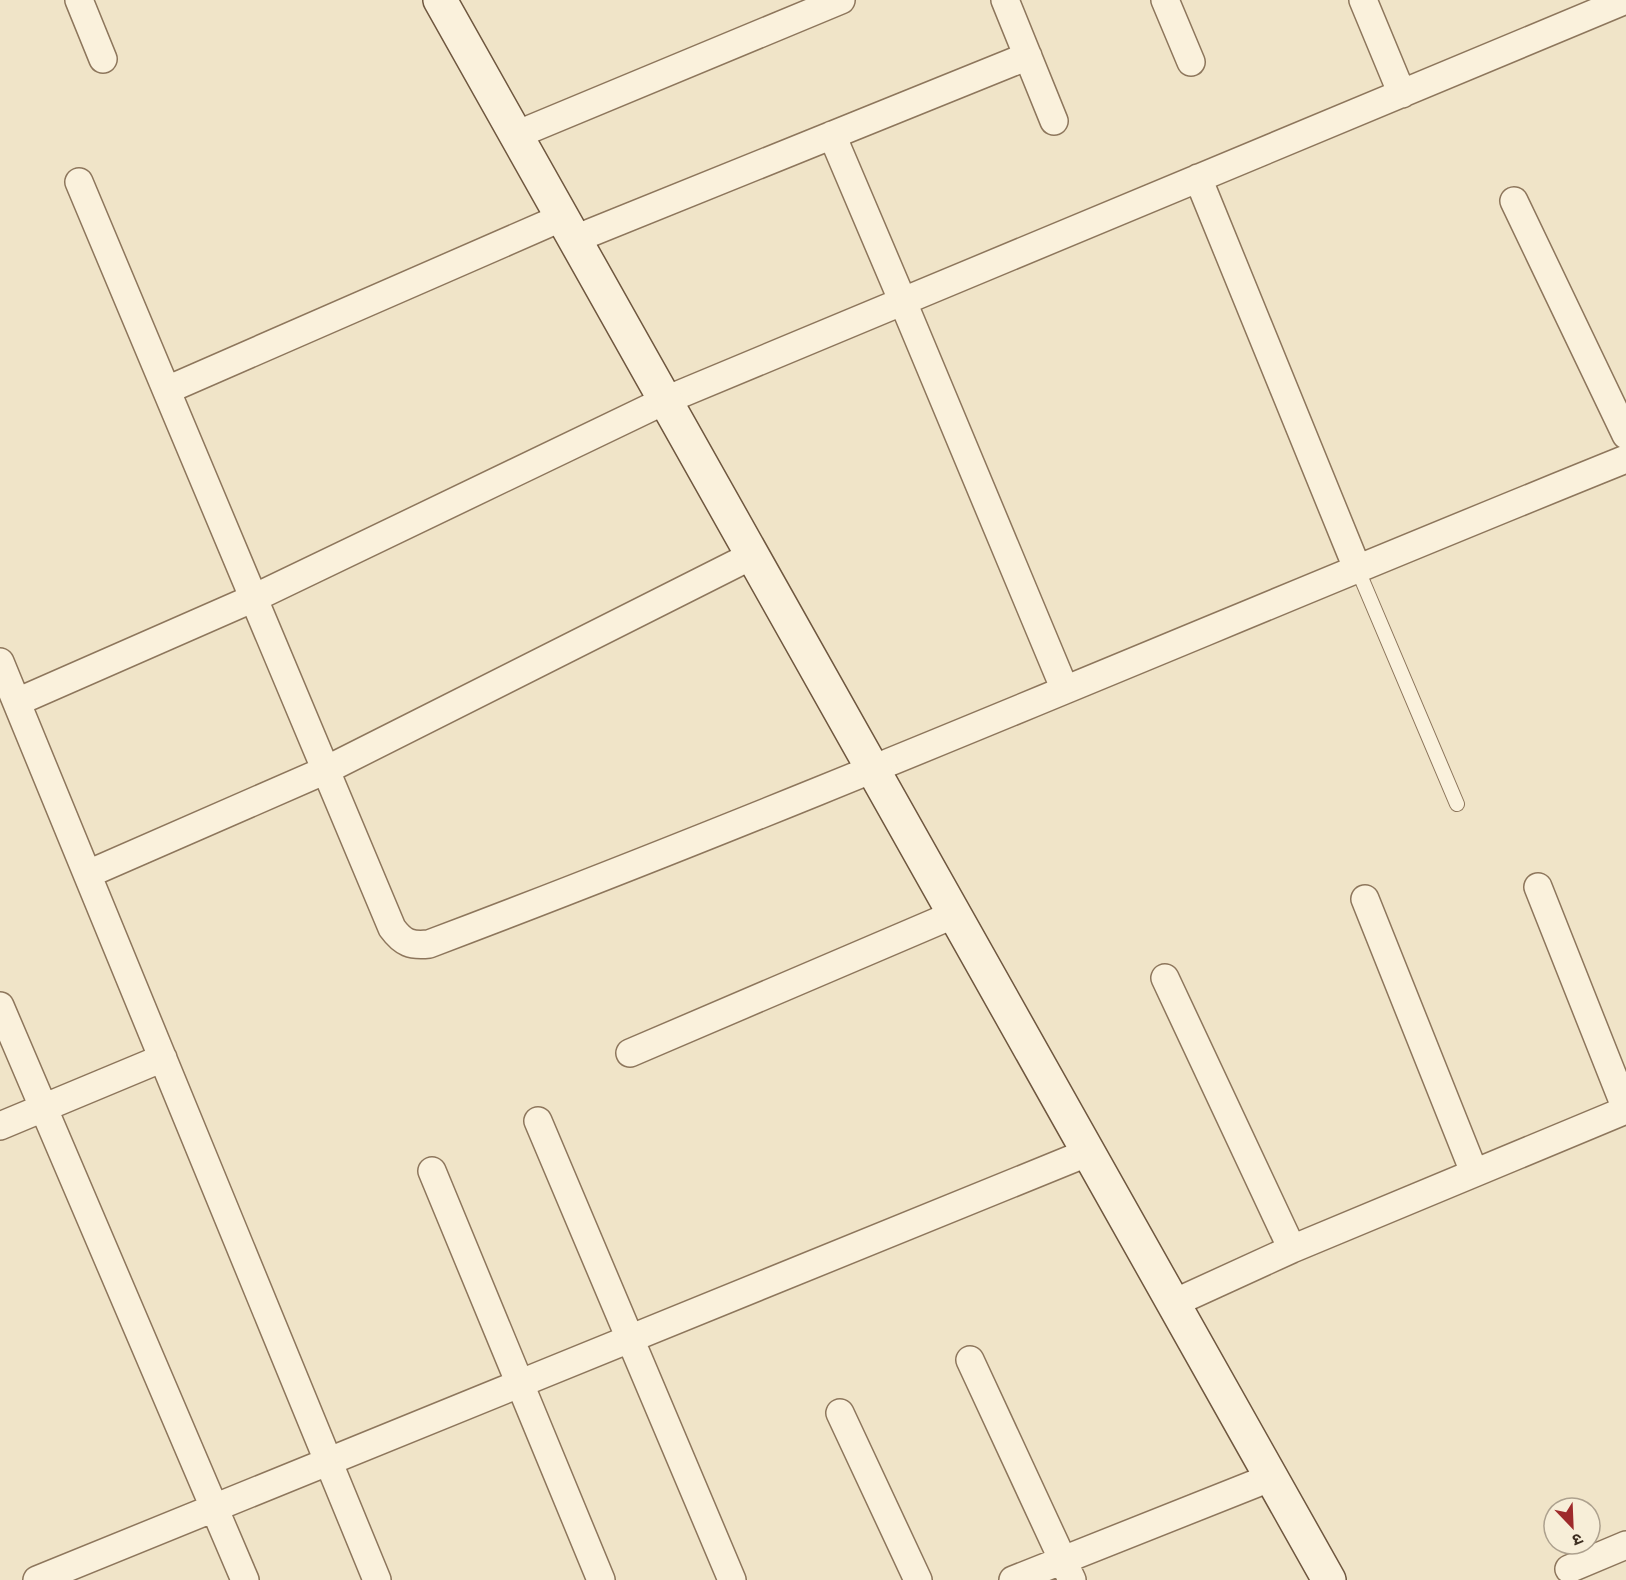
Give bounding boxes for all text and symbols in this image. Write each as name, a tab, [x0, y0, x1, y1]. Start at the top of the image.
north arrow	[1542, 1496, 1602, 1556]
text: उ	[1569, 1528, 1586, 1552]

